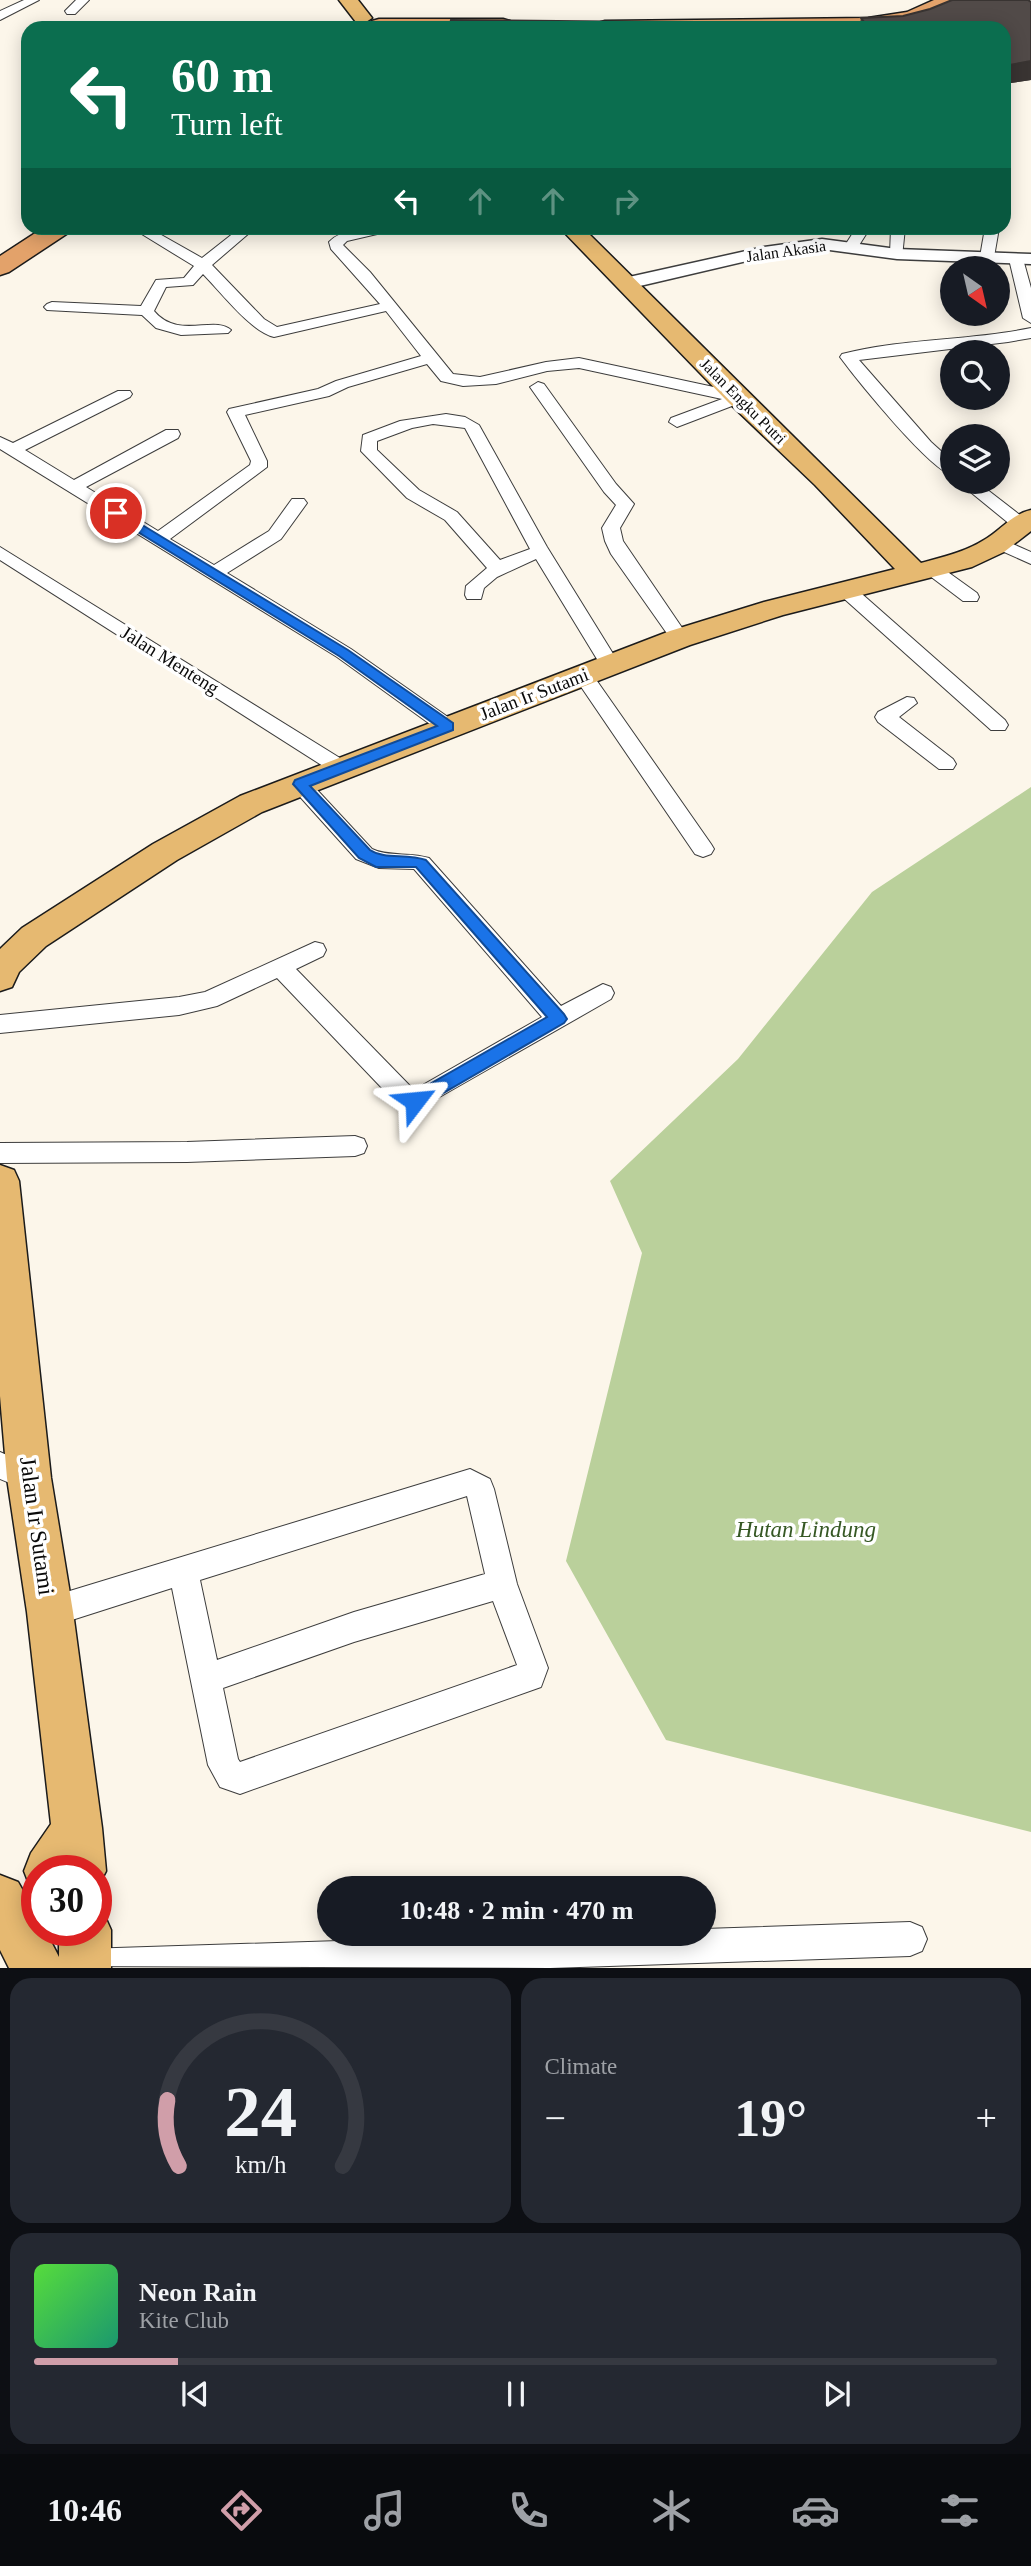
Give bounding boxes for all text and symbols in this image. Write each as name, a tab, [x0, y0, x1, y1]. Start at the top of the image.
text: 60 m	[171, 48, 273, 103]
icon: left	[56, 49, 147, 140]
text: Turn left	[171, 106, 283, 142]
icon: left	[388, 182, 426, 220]
icon: ahead	[461, 182, 499, 220]
icon: ahead	[534, 182, 572, 220]
icon: right	[607, 182, 645, 220]
street label: Jalan Akasia	[745, 237, 827, 265]
north arrow	[940, 256, 1010, 326]
map controls	[940, 256, 1010, 494]
button: search	[940, 340, 1010, 410]
street label: Jalan Engku Putri	[696, 355, 790, 448]
button: layers	[940, 424, 1010, 494]
pin	[86, 483, 146, 543]
icon: arrive	[97, 494, 135, 532]
street label: Jalan Menteng	[117, 622, 223, 699]
street label: Jalan Ir Sutami	[477, 664, 591, 724]
position arrow	[378, 1064, 452, 1138]
street label: Jalan Ir Sutami	[15, 1455, 59, 1597]
park label: Hutan Lindung	[735, 1517, 876, 1542]
speed limit sign: 30	[21, 1855, 112, 1946]
text: 10:48 · 2 min · 470 m	[400, 1896, 634, 1925]
text: Climate	[545, 2054, 617, 2079]
text: 24	[224, 2072, 297, 2153]
text: 19°	[734, 2090, 807, 2147]
text: −	[545, 2097, 566, 2139]
text: +	[976, 2097, 997, 2139]
text: km/h	[235, 2151, 286, 2178]
text: Neon Rain	[139, 2278, 257, 2307]
text: Kite Club	[139, 2308, 229, 2333]
icon: previous	[176, 2375, 214, 2413]
icon: pause	[497, 2375, 535, 2413]
icon: next	[818, 2375, 856, 2413]
icon: directions	[217, 2486, 266, 2535]
icon: music	[360, 2486, 409, 2535]
icon: phone	[504, 2486, 553, 2535]
icon: climate	[647, 2486, 696, 2535]
icon: car	[791, 2486, 840, 2535]
icon: filters	[935, 2486, 984, 2535]
text: 10:46	[47, 2492, 122, 2528]

